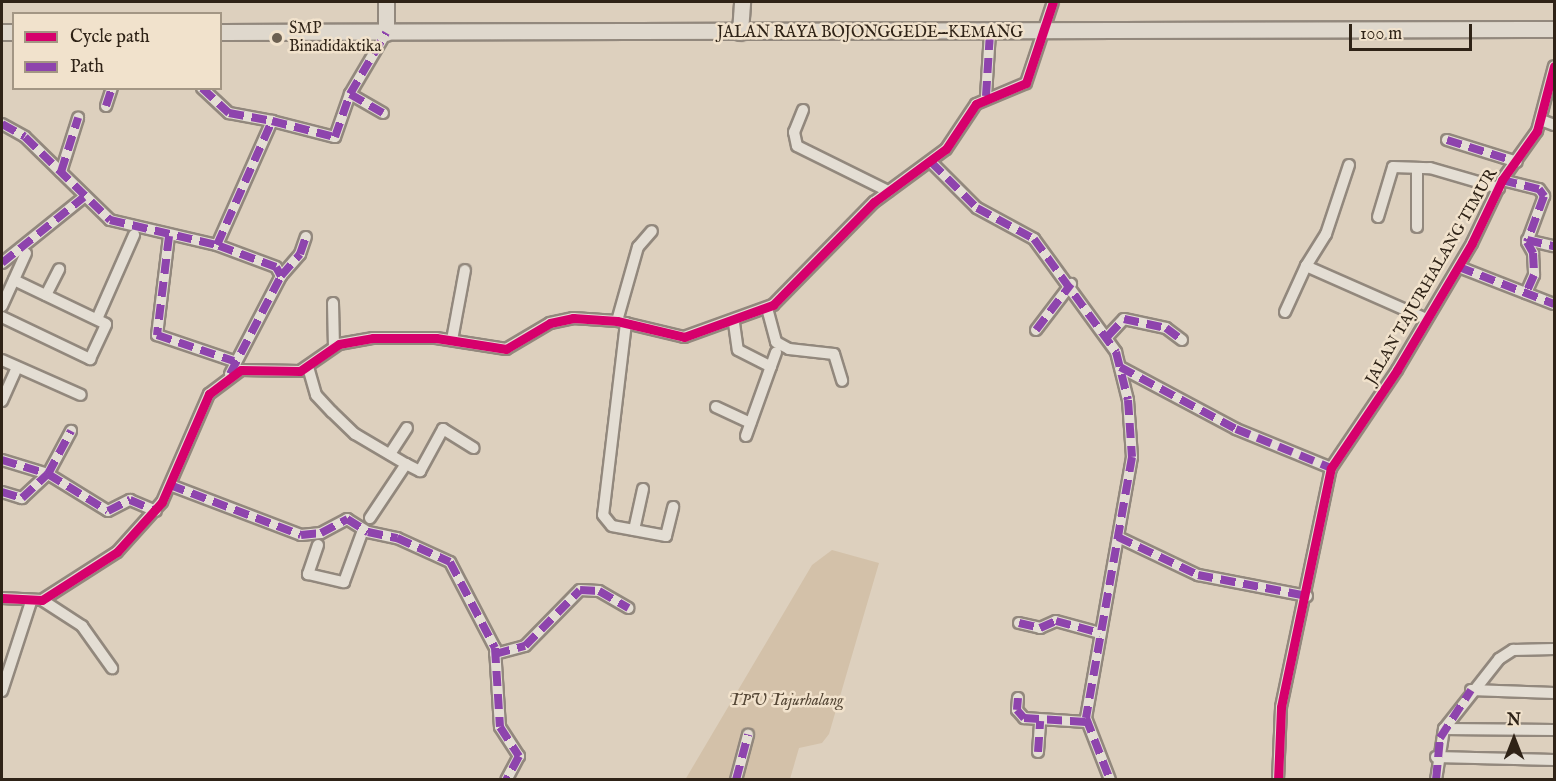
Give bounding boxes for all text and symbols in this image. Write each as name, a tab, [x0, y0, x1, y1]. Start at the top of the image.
legend	[12, 12, 222, 90]
scale bar	[1352, 12, 1475, 50]
place label: SMP Binadidaktika	[289, 19, 381, 57]
street label: JALAN RAYA BOJONGGEDE—KEMANG	[717, 23, 1023, 43]
text: 100 m	[1360, 23, 1402, 46]
text: Cycle path	[70, 26, 150, 49]
marker: SMP Binadidaktika	[270, 31, 284, 45]
text: Path	[70, 56, 104, 79]
street label: JALAN TAJURHALANG TIMUR	[1362, 166, 1502, 388]
park label: TPU Tajurhalang	[729, 691, 843, 711]
north arrow	[1484, 709, 1544, 769]
text: N	[1507, 711, 1521, 731]

